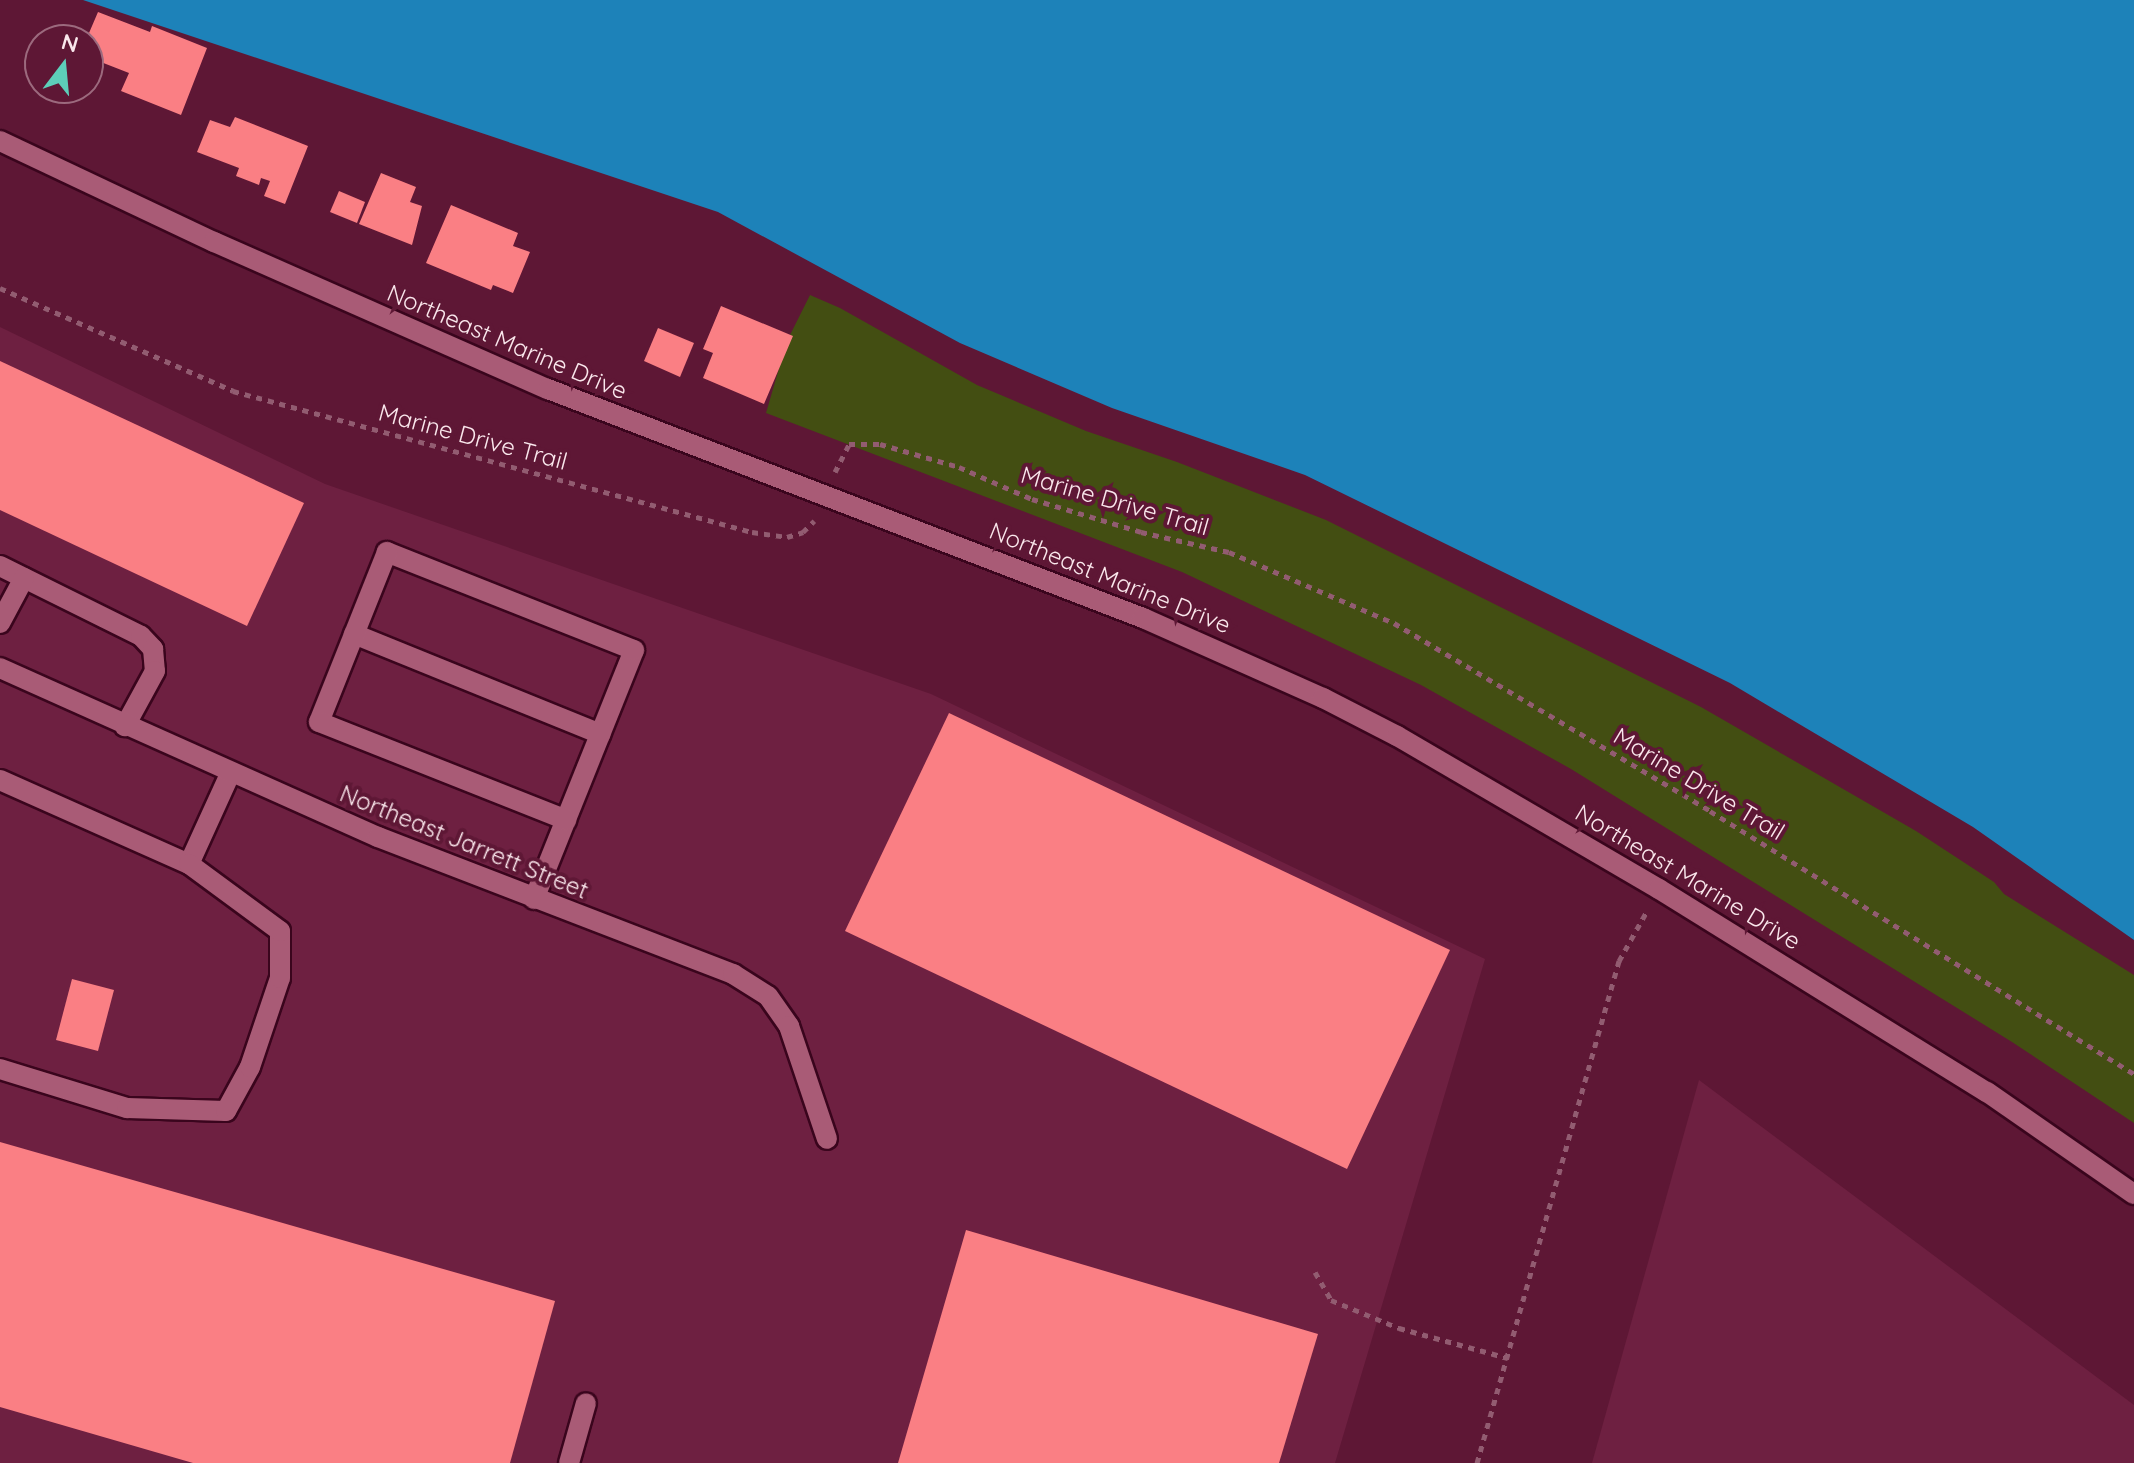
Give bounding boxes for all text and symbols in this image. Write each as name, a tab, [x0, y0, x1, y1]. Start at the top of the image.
north arrow	[24, 24, 104, 104]
text: N	[58, 27, 82, 59]
street label: Northeast Marine Drive	[383, 278, 631, 406]
street label: Marine Drive Trail	[375, 398, 571, 476]
street label: Marine Drive Trail	[1018, 460, 1212, 542]
street label: Northeast Marine Drive	[985, 516, 1235, 640]
street label: Marine Drive Trail	[1608, 722, 1790, 846]
street label: Northeast Jarrett Street	[336, 779, 592, 905]
street label: Northeast Marine Drive	[1570, 798, 1806, 956]

